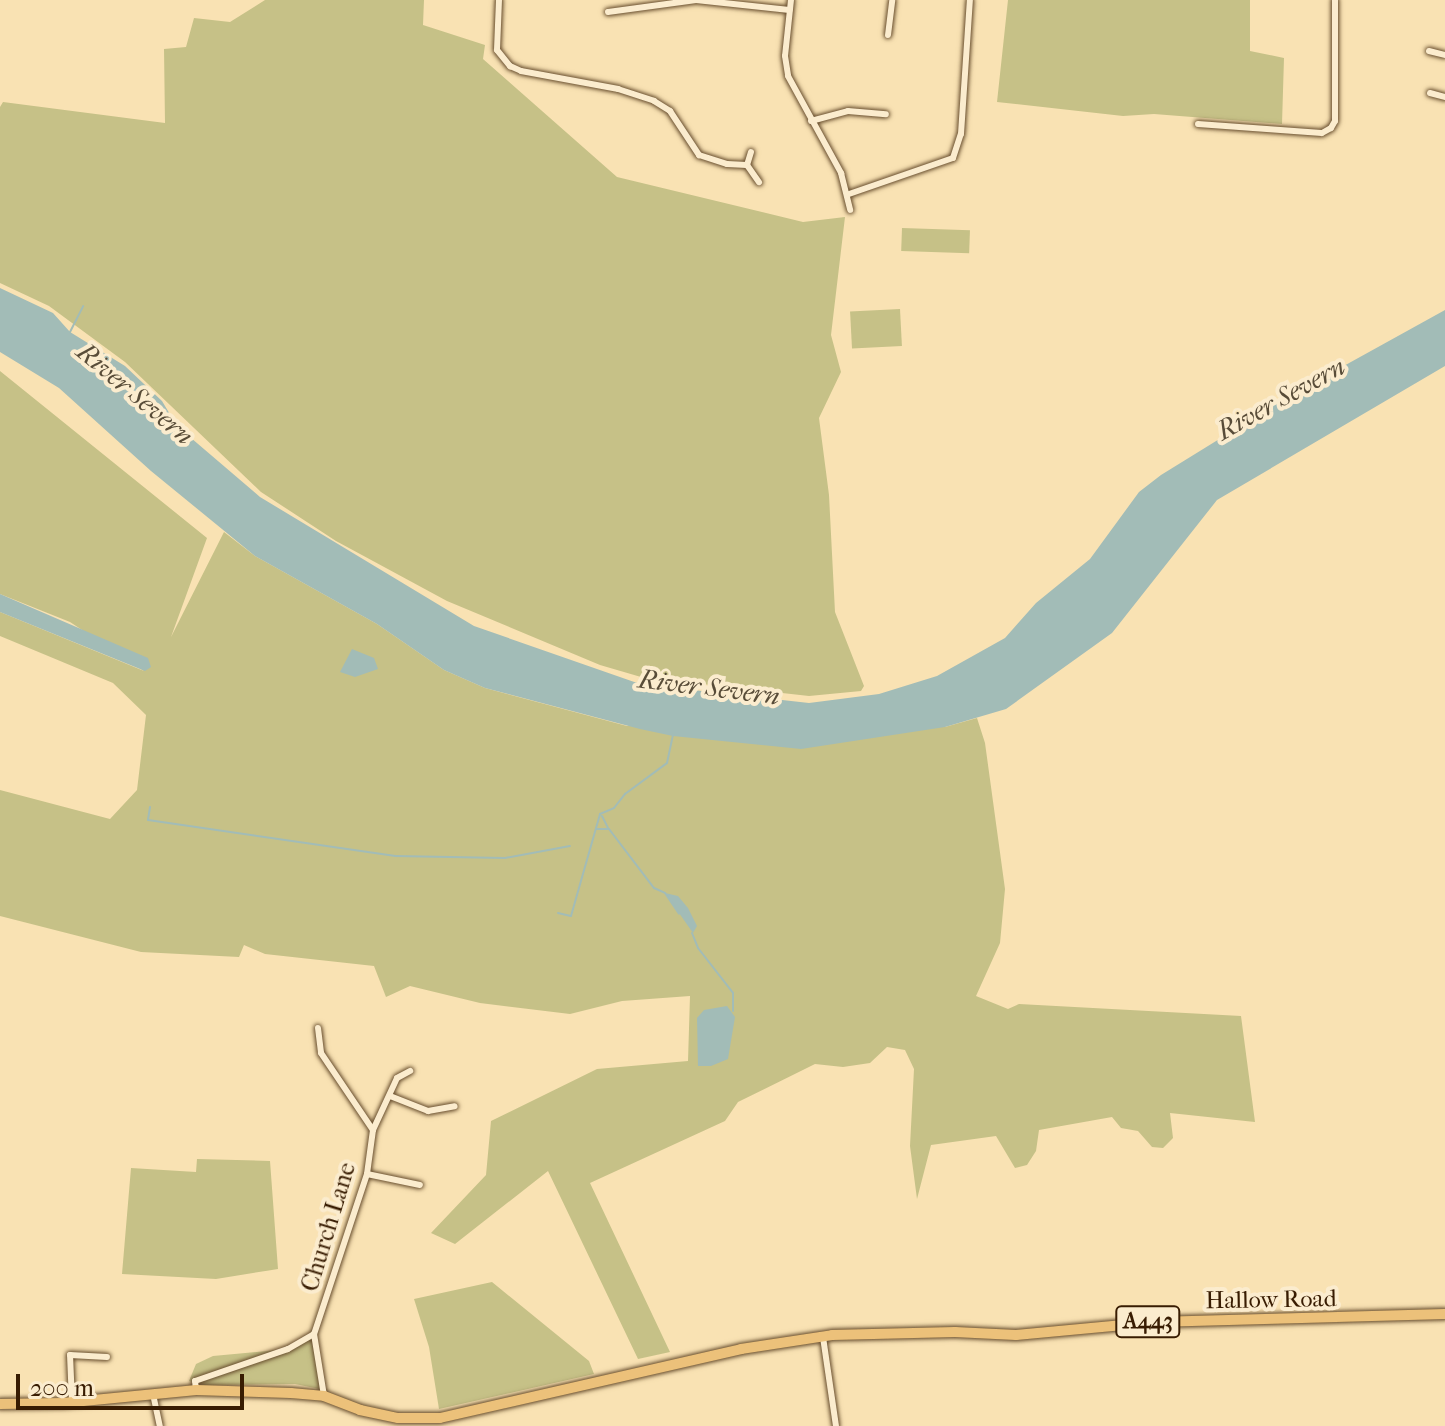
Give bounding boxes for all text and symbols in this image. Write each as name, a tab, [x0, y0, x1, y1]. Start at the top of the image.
water label: River Severn	[71, 336, 199, 452]
water label: River Severn	[1211, 351, 1351, 447]
water label: River Severn	[637, 664, 781, 712]
street label: Church Lane	[296, 1159, 362, 1295]
street label: Hallow Road	[1205, 1284, 1337, 1316]
road number: A443	[1114, 1304, 1182, 1340]
scale bar	[20, 1358, 248, 1408]
text: 200 m	[30, 1374, 94, 1402]

